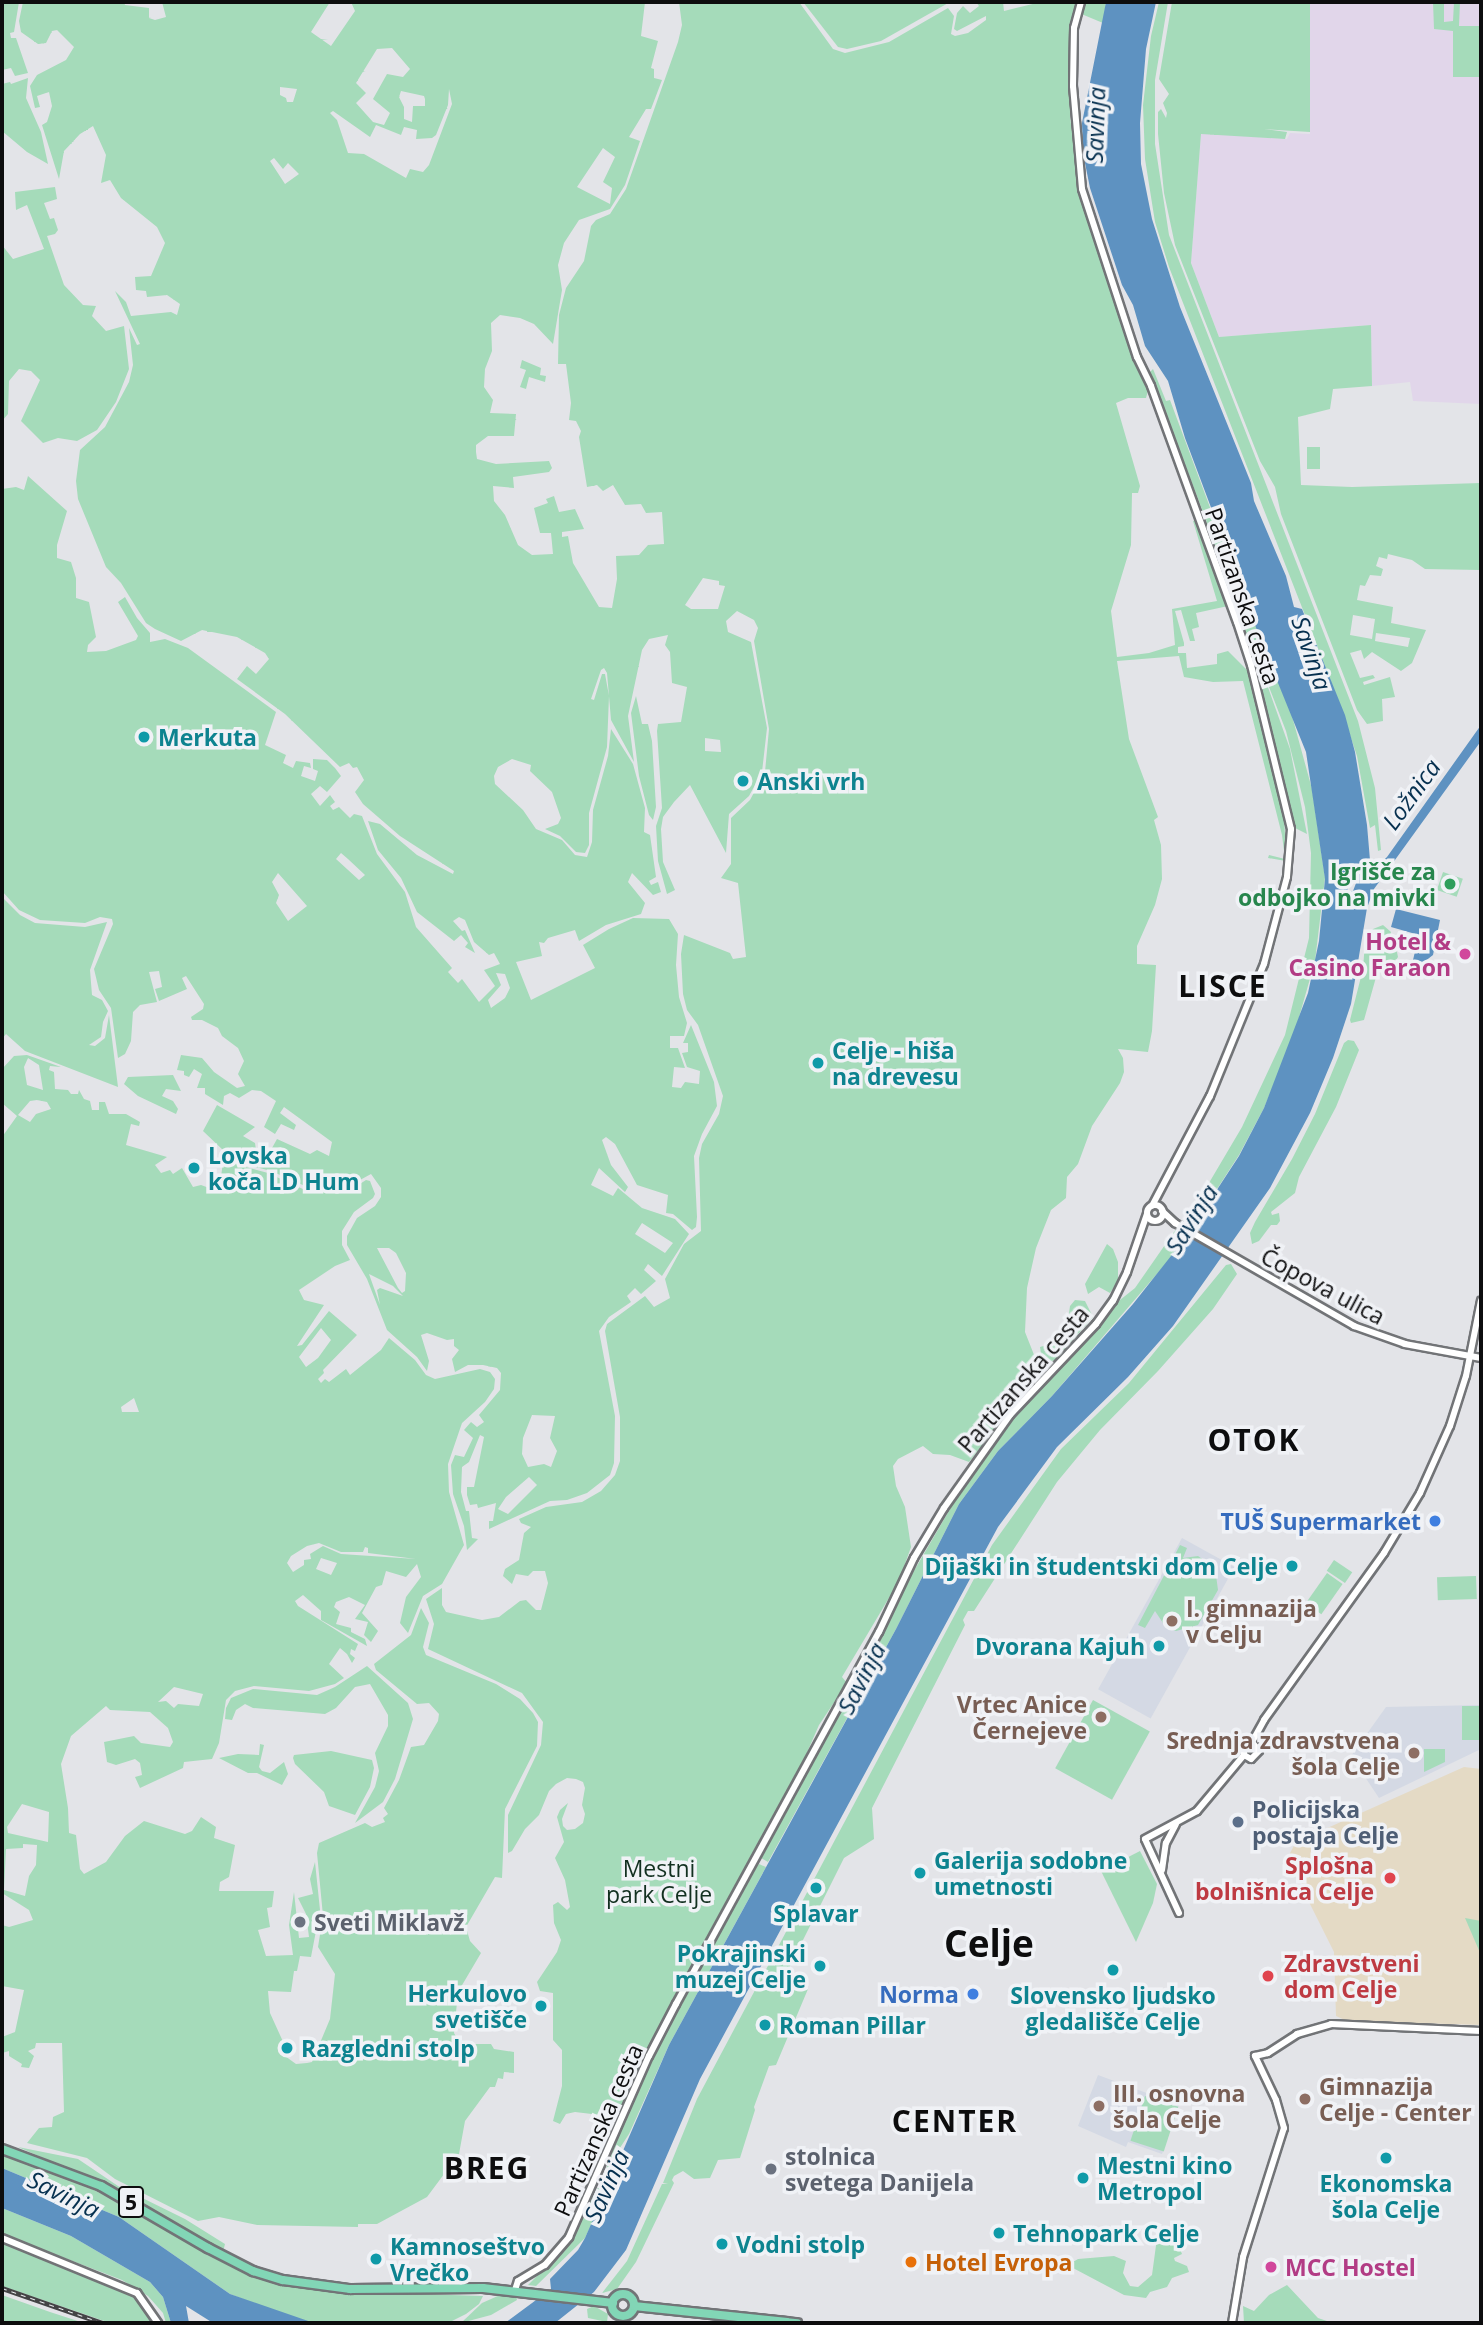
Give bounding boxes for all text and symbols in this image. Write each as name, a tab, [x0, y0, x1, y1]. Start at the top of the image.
water label: Savinja	[1079, 86, 1111, 164]
street label: Partizanska cesta	[1200, 504, 1286, 688]
water label: Savinja	[1286, 612, 1338, 694]
place label: Merkuta	[158, 723, 257, 751]
marker: Merkuta	[136, 729, 152, 745]
water label: Ložnica	[1376, 753, 1446, 835]
place label: Anski vrh	[757, 767, 865, 795]
marker: Anski vrh	[735, 773, 751, 789]
place label: Igrišče za odbojko na mivki	[1238, 857, 1436, 911]
marker: Igrišče za odbojko na mivki	[1442, 876, 1458, 892]
place label: Hotel & Casino Faraon	[1288, 927, 1451, 981]
marker: Hotel & Casino Faraon	[1457, 946, 1473, 962]
district label: LISCE	[1179, 968, 1267, 1004]
place label: Celje - hiša na drevesu	[832, 1036, 959, 1090]
marker: Celje - hiša na drevesu	[810, 1055, 826, 1071]
place label: Lovska koča LD Hum	[208, 1141, 359, 1195]
marker: Lovska koča LD Hum	[186, 1160, 202, 1176]
water label: Savinja	[1159, 1179, 1223, 1259]
street label: Čopova ulica	[1256, 1242, 1390, 1330]
street label: Partizanska cesta	[952, 1300, 1094, 1458]
district label: OTOK	[1208, 1422, 1300, 1458]
place label: TUŠ Supermarket	[1221, 1507, 1421, 1535]
marker: TUŠ Supermarket	[1427, 1513, 1443, 1529]
place label: Dijaški in študentski dom Celje	[925, 1552, 1278, 1580]
marker: Dijaški in študentski dom Celje	[1284, 1558, 1300, 1574]
place label: I. gimnazija v Celju	[1186, 1594, 1317, 1648]
marker: I. gimnazija v Celju	[1164, 1613, 1180, 1629]
place label: Dvorana Kajuh	[975, 1632, 1145, 1660]
water label: Savinja	[831, 1638, 891, 1718]
marker: Dvorana Kajuh	[1151, 1638, 1167, 1654]
place label: Vrtec Anice Černejeve	[957, 1690, 1087, 1744]
marker: Vrtec Anice Černejeve	[1093, 1709, 1109, 1725]
place label: Srednja zdravstvena šola Celje	[1166, 1726, 1400, 1780]
marker: Srednja zdravstvena šola Celje	[1406, 1745, 1422, 1761]
place label: Policijska postaja Celje	[1252, 1795, 1399, 1849]
marker: Policijska postaja Celje	[1230, 1814, 1246, 1830]
place label: Galerija sodobne umetnosti	[934, 1846, 1127, 1900]
place label: Splošna bolnišnica Celje	[1195, 1851, 1374, 1905]
park label: Mestni park Celje	[606, 1854, 712, 1908]
marker: Galerija sodobne umetnosti	[912, 1865, 928, 1881]
marker: Splošna bolnišnica Celje	[1380, 1868, 1400, 1888]
marker: Splavar	[808, 1880, 824, 1896]
place label: Splavar	[773, 1899, 859, 1927]
place label: Sveti Miklavž	[314, 1908, 464, 1936]
marker: Sveti Miklavž	[292, 1914, 308, 1930]
district label: Celje	[944, 1921, 1034, 1965]
place label: Pokrajinski muzej Celje	[675, 1939, 806, 1993]
place label: Zdravstveni dom Celje	[1284, 1949, 1420, 2003]
marker: Pokrajinski muzej Celje	[812, 1958, 828, 1974]
marker: Slovensko ljudsko gledališče Celje	[1105, 1962, 1121, 1978]
marker: Zdravstveni dom Celje	[1258, 1966, 1278, 1986]
place label: Herkulovo svetišče	[407, 1979, 527, 2033]
place label: Norma	[879, 1980, 959, 2008]
place label: Slovensko ljudsko gledališče Celje	[1010, 1981, 1216, 2035]
marker: Norma	[965, 1986, 981, 2002]
marker: Herkulovo svetišče	[533, 1998, 549, 2014]
place label: Roman Pillar	[779, 2011, 926, 2039]
marker: Roman Pillar	[757, 2017, 773, 2033]
place label: Razgledni stolp	[301, 2034, 475, 2062]
marker: Razgledni stolp	[279, 2040, 295, 2056]
street label: Partizanska cesta	[548, 2040, 648, 2220]
place label: Gimnazija Celje - Center	[1319, 2072, 1472, 2126]
place label: III. osnovna šola Celje	[1113, 2079, 1245, 2133]
marker: Gimnazija Celje - Center	[1297, 2091, 1313, 2107]
marker: III. osnovna šola Celje	[1091, 2098, 1107, 2114]
district label: CENTER	[893, 2103, 1017, 2139]
place label: stolnica svetega Danijela	[785, 2142, 974, 2196]
water label: Savinja	[577, 2145, 635, 2227]
district label: BREG	[444, 2150, 530, 2186]
marker: Ekonomska šola Celje	[1378, 2150, 1394, 2166]
place label: Mestni kino Metropol	[1097, 2151, 1232, 2205]
marker: stolnica svetega Danijela	[763, 2161, 779, 2177]
water label: Savinja	[23, 2164, 105, 2224]
place label: Ekonomska šola Celje	[1320, 2169, 1452, 2223]
marker: Mestni kino Metropol	[1075, 2170, 1091, 2186]
road number: 5	[117, 2184, 145, 2220]
place label: Tehnopark Celje	[1013, 2219, 1199, 2247]
marker: Tehnopark Celje	[991, 2225, 1007, 2241]
place label: Vodni stolp	[736, 2230, 865, 2258]
place label: Kamnoseštvo Vrečko	[390, 2232, 545, 2286]
marker: Vodni stolp	[714, 2236, 730, 2252]
place label: Hotel Evropa	[925, 2248, 1073, 2276]
marker: Kamnoseštvo Vrečko	[368, 2251, 384, 2267]
place label: MCC Hostel	[1285, 2253, 1416, 2281]
marker: Hotel Evropa	[903, 2254, 919, 2270]
marker: MCC Hostel	[1263, 2259, 1279, 2275]

